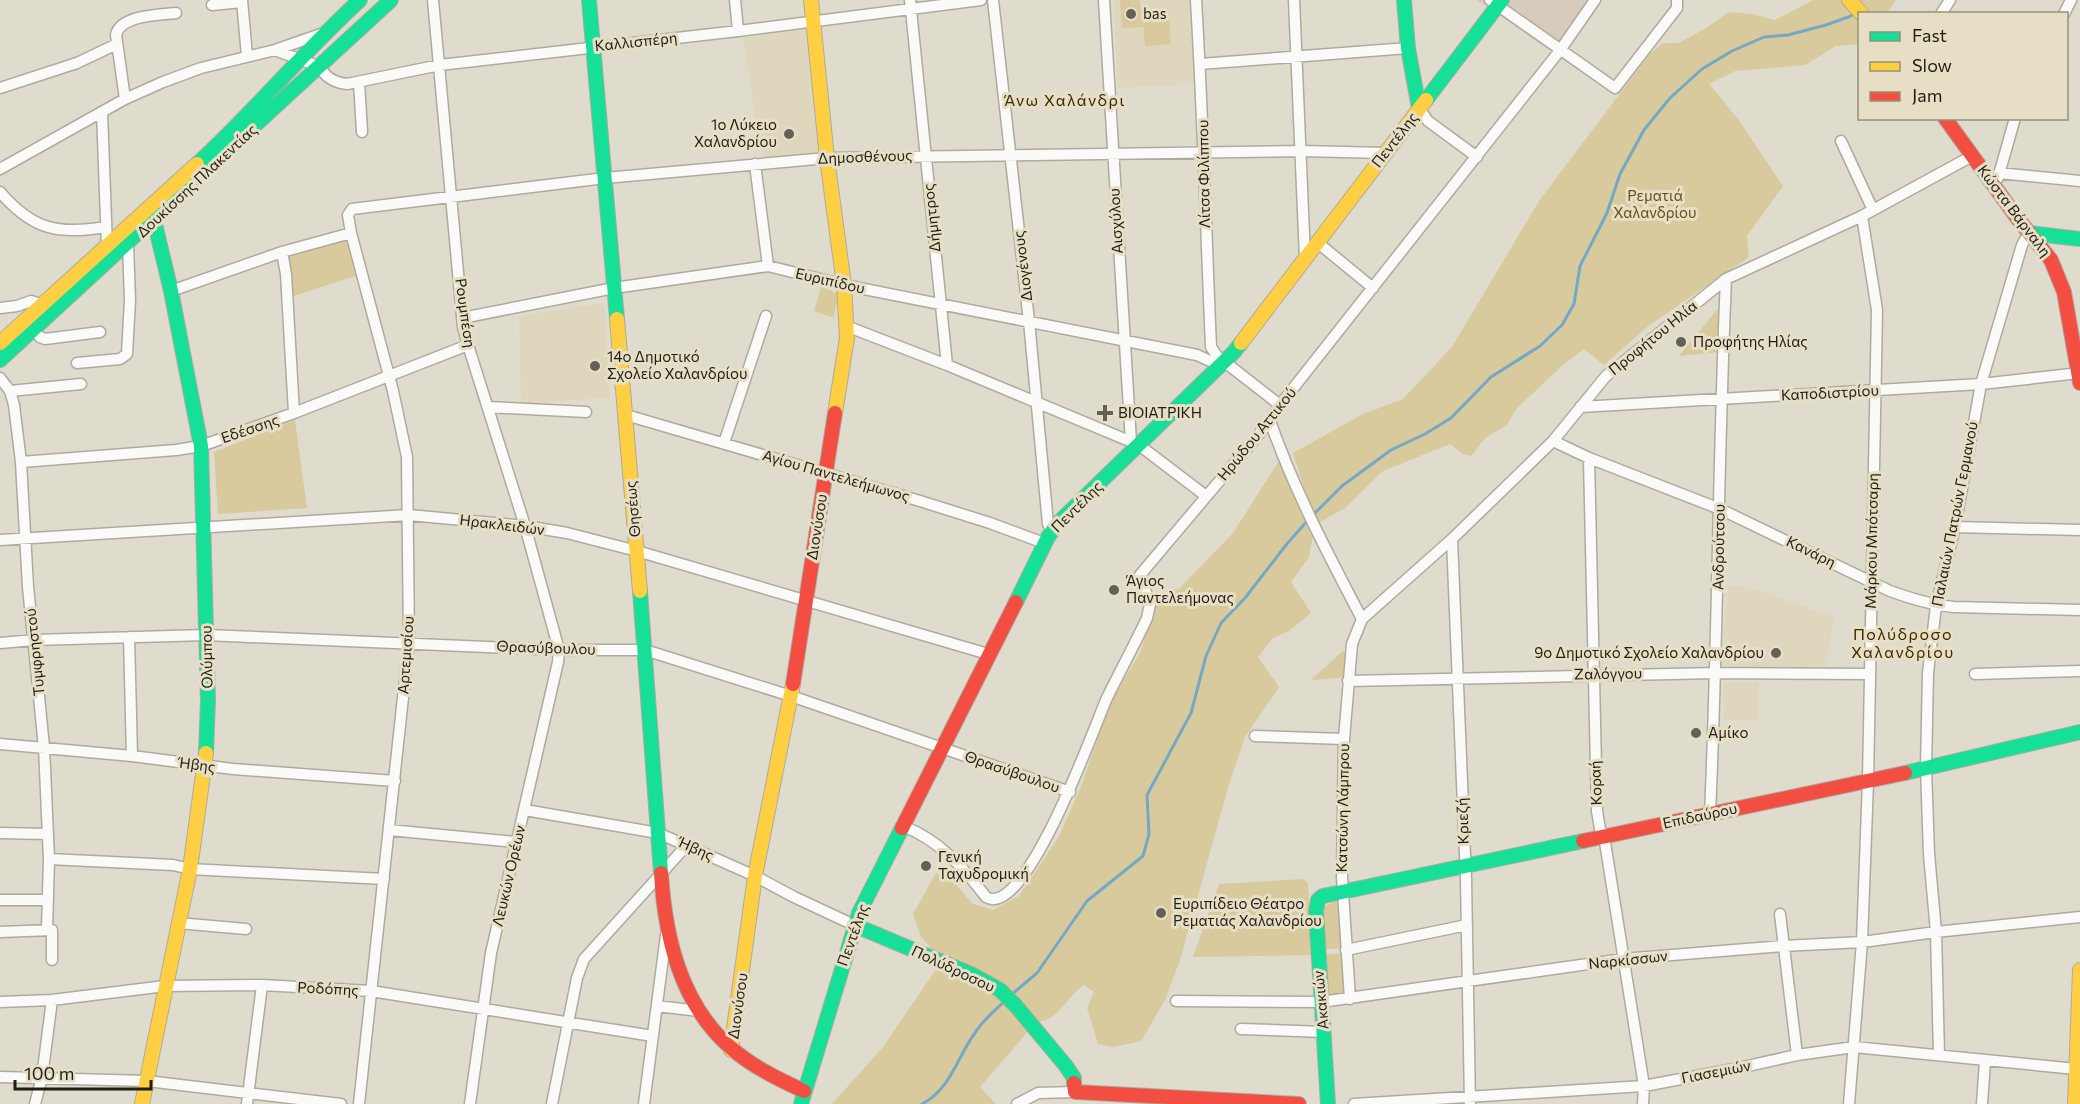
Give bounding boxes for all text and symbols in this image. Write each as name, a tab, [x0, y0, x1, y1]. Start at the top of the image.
place label: bas	[1143, 4, 1167, 22]
marker: bas	[1124, 7, 1138, 21]
legend	[1858, 12, 2068, 120]
text: Fast	[1912, 24, 1947, 46]
street label: Καλλισπέρη	[594, 28, 678, 54]
text: Slow	[1912, 54, 1952, 76]
text: Jam	[1912, 84, 1942, 106]
district label: Άνω Χαλάνδρι	[1003, 90, 1126, 109]
street label: Πεντέλης	[1367, 108, 1421, 170]
place label: 1ο Λύκειο Χαλανδρίου	[694, 115, 777, 150]
street label: Δουκίσσης Πλακεντίας	[133, 120, 260, 241]
street label: Λίτσα Φιλίππου	[1193, 120, 1213, 228]
marker: 1ο Λύκειο Χαλανδρίου	[782, 127, 796, 141]
street label: Δημοσθένους	[817, 145, 913, 167]
street label: Κώστα Βάρναλη	[1974, 161, 2055, 260]
street label: Δήμητρος	[918, 183, 944, 253]
park label: Ρεματιά Χαλανδρίου	[1614, 186, 1696, 221]
street label: Αισχύλου	[1104, 188, 1126, 254]
street label: Διογένους	[1009, 230, 1035, 302]
street label: Ευριπίδου	[794, 263, 867, 297]
street label: Ρουμπέση	[452, 277, 480, 349]
street label: Προφήτου Ηλία	[1604, 296, 1700, 378]
place label: Προφήτης Ηλίας	[1693, 332, 1808, 350]
marker: Προφήτης Ηλίας	[1674, 335, 1688, 349]
place label: 14ο Δημοτικό Σχολείο Χαλανδρίου	[607, 347, 747, 382]
marker: 14ο Δημοτικό Σχολείο Χαλανδρίου	[588, 359, 602, 373]
street label: Καποδιστρίου	[1781, 380, 1879, 404]
street label: Ηρώδου Αττικού	[1213, 383, 1299, 484]
place label: ΒΙΟΙΑΤΡΙΚΗ	[1118, 403, 1202, 421]
marker: ΒΙΟΙΑΤΡΙΚΗ	[1096, 404, 1114, 422]
street label: Εδέσσης	[218, 410, 281, 446]
street label: Παλαιών Πατρών Γερμανού	[1927, 420, 1981, 608]
street label: Αγίου Παντελεήμωνος	[761, 445, 912, 505]
street label: Μάρκου Μπότσαρη	[1861, 473, 1881, 609]
street label: Πεντέλης	[1047, 477, 1106, 536]
street label: Θησέως	[621, 480, 643, 538]
street label: Διονύσου	[802, 493, 830, 561]
street label: Ανδρούτσου	[1708, 504, 1728, 590]
street label: Ηρακλειδών	[459, 510, 546, 538]
street label: Κανάρη	[1784, 531, 1839, 571]
place label: Άγιος Παντελεήμονας	[1125, 571, 1234, 606]
marker: Άγιος Παντελεήμονας	[1107, 583, 1121, 597]
street label: Τυμφρηστού	[20, 607, 48, 697]
street label: Αρτεμισίου	[393, 615, 417, 695]
district label: Πολύδροσο Χαλανδρίου	[1851, 624, 1955, 661]
street label: Ολύμπου	[196, 625, 216, 689]
street label: Θρασύβουλου	[496, 636, 596, 658]
place label: 9ο Δημοτικό Σχολείο Χαλανδρίου	[1534, 643, 1764, 661]
marker: 9ο Δημοτικό Σχολείο Χαλανδρίου	[1769, 646, 1783, 660]
street label: Ζαλόγγου	[1574, 663, 1642, 683]
place label: Αμίκο	[1708, 723, 1748, 741]
marker: Αμίκο	[1689, 726, 1703, 740]
street label: Κατσώνη Λάμπρου	[1332, 743, 1352, 873]
street label: Θρασύβουλου	[962, 746, 1062, 796]
street label: Ήβης	[176, 752, 217, 775]
street label: Κοραή	[1585, 760, 1605, 806]
street label: Κριεζή	[1452, 797, 1472, 845]
street label: Επιδαύρου	[1661, 798, 1739, 832]
street label: Λευκών Ορέων	[488, 823, 529, 928]
street label: Ήβης	[674, 832, 717, 864]
place label: Γενική Ταχυδρομική	[938, 847, 1029, 882]
marker: Γενική Ταχυδρομική	[919, 859, 933, 873]
place label: Ευριπίδειο Θέατρο Ρεματιάς Χαλανδρίου	[1173, 894, 1322, 929]
street label: Πεντέλης	[833, 901, 872, 968]
marker: Ευριπίδειο Θέατρο Ρεματιάς Χαλανδρίου	[1154, 906, 1168, 920]
street label: Πολύδροσου	[909, 941, 998, 995]
street label: Ναρκίσσων	[1587, 946, 1669, 972]
street label: Ακακιών	[1308, 970, 1332, 1030]
street label: Διονύσου	[723, 972, 751, 1040]
street label: Ροδόπης	[297, 977, 359, 999]
scale bar	[15, 1053, 152, 1091]
street label: Γιασεμιών	[1680, 1055, 1752, 1087]
text: 100 m	[24, 1062, 74, 1084]

